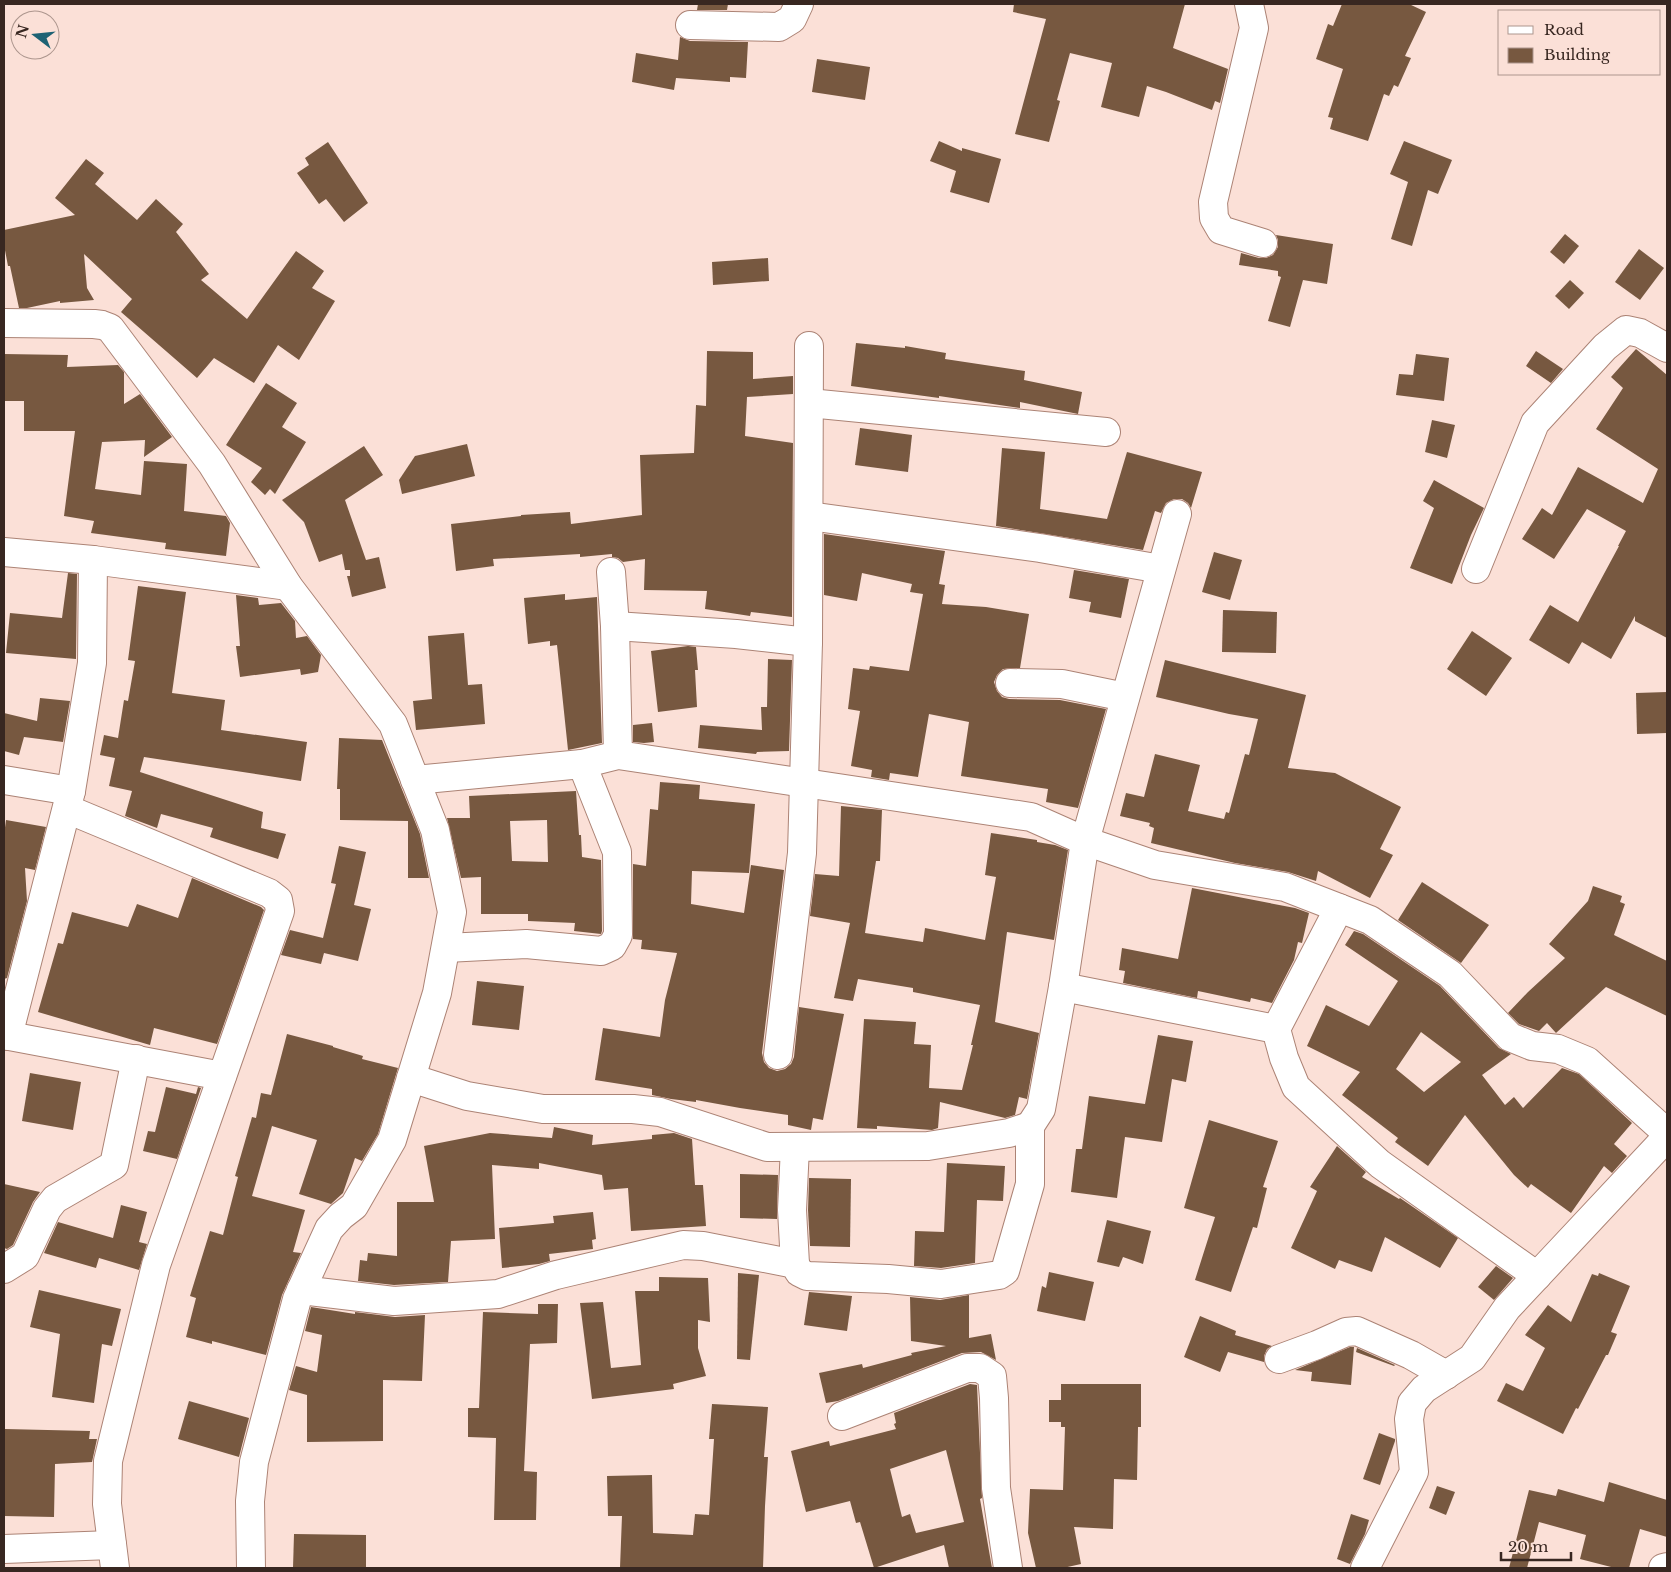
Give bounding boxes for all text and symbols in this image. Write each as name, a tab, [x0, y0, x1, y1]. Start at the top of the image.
north arrow	[10, 10, 60, 60]
legend	[1498, 10, 1661, 75]
text: Road	[1544, 20, 1584, 39]
text: N	[12, 23, 33, 40]
text: Building	[1544, 45, 1611, 64]
scale bar	[1501, 1530, 1571, 1562]
text: 20 m	[1508, 1537, 1548, 1556]

